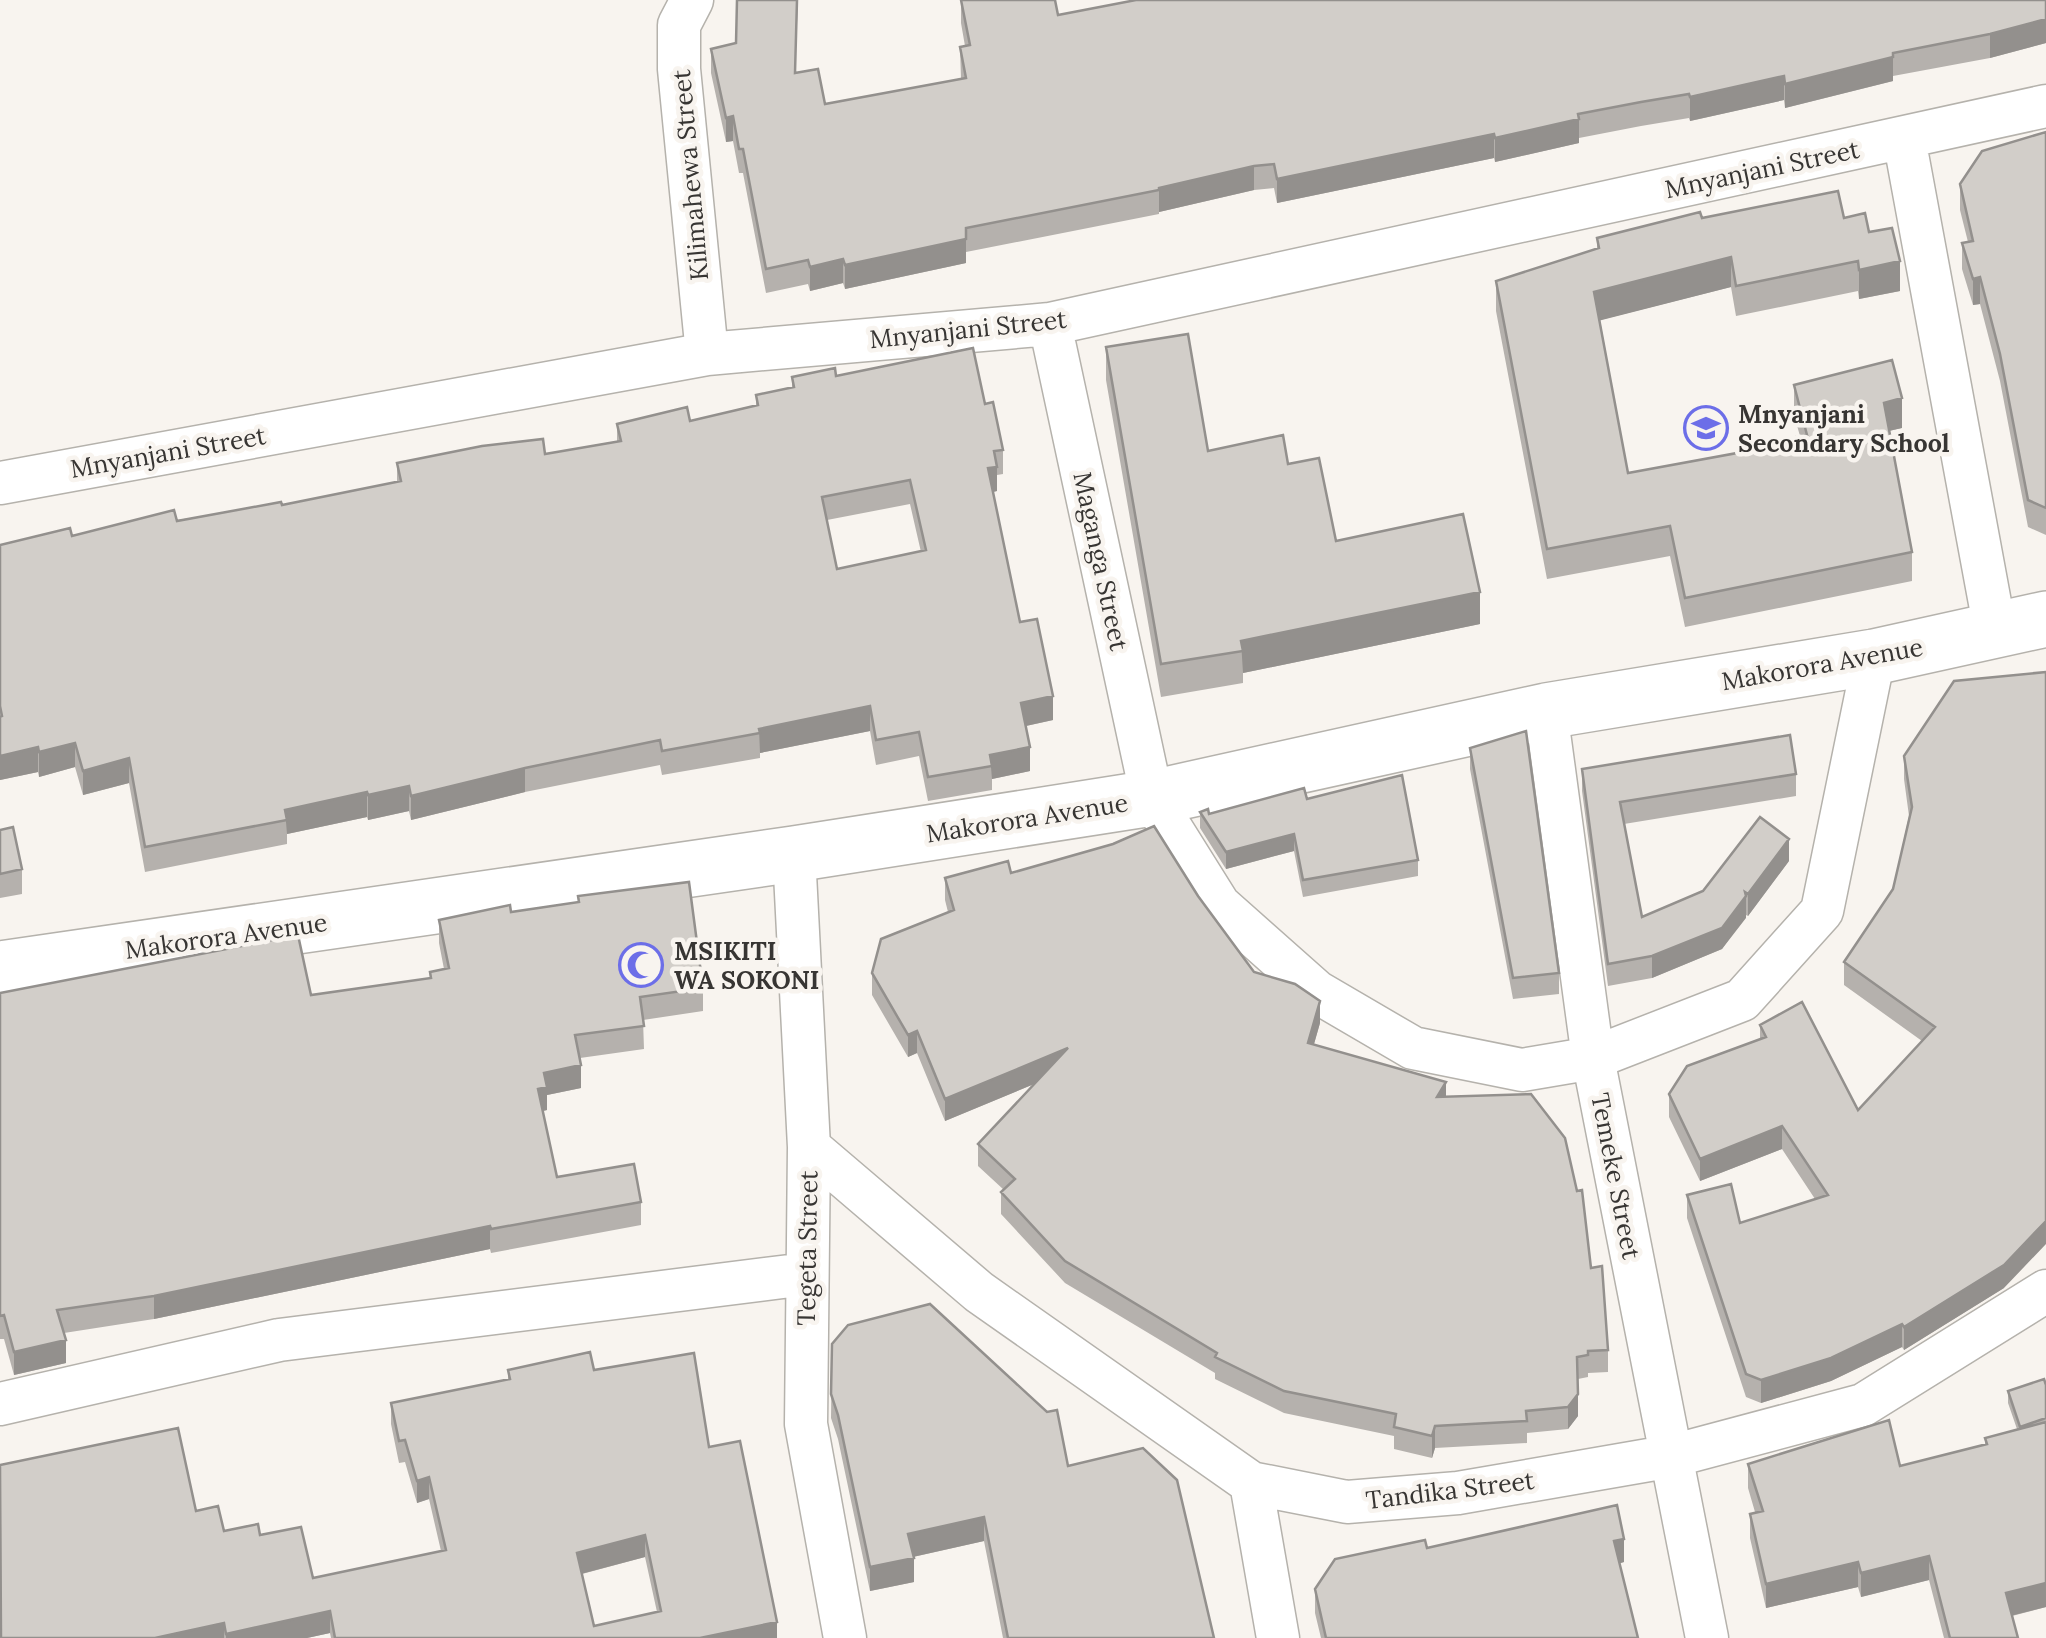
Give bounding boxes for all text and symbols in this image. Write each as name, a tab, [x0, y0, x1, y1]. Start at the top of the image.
street label: Kilimahewa Street	[665, 68, 715, 282]
street label: Mnyanjani Street	[1662, 133, 1863, 205]
street label: Mnyanjani Street	[868, 303, 1069, 355]
place label: Mnyanjani Secondary School	[1738, 398, 1950, 459]
school or university icon: Mnyanjani Secondary School	[1683, 405, 1729, 451]
street label: Mnyanjani Street	[68, 419, 269, 485]
street label: Maganga Street	[1066, 469, 1136, 654]
street label: Makorora Avenue	[1719, 631, 1925, 697]
street label: Makorora Avenue	[924, 786, 1130, 850]
street label: Makorora Avenue	[123, 906, 329, 966]
place label: MSIKITI WA SOKONI	[674, 935, 820, 996]
mosque icon: MSIKITI WA SOKONI	[618, 942, 664, 988]
street label: Temeke Street	[1584, 1090, 1648, 1262]
street label: Tegeta Street	[790, 1170, 824, 1326]
street label: Tandika Street	[1364, 1464, 1536, 1516]

